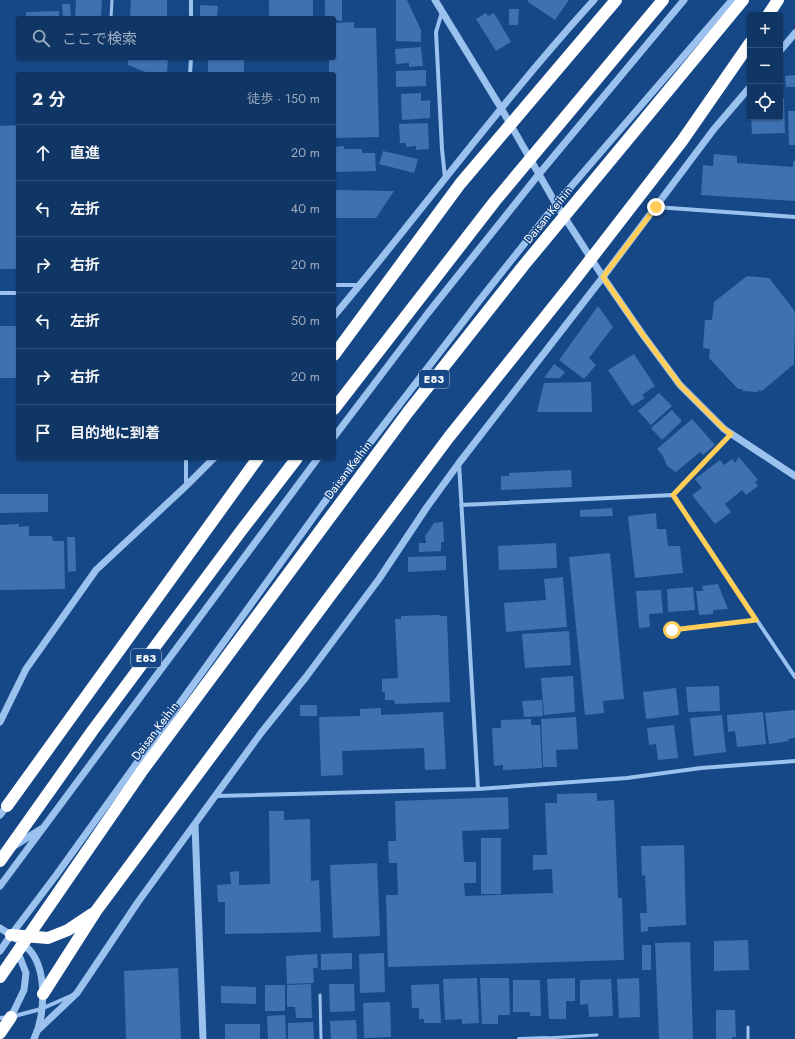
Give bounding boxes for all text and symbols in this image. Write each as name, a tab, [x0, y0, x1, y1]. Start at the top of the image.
map controls	[747, 12, 783, 120]
button: +	[747, 12, 783, 48]
search box	[16, 16, 336, 60]
icon: search	[30, 27, 52, 49]
text: ここで検索	[62, 28, 137, 50]
button: −	[747, 48, 783, 84]
button: locate	[747, 84, 783, 120]
text: 2 分	[32, 87, 65, 111]
text: 徒歩 · 150 m	[247, 89, 320, 108]
icon: ahead	[32, 142, 54, 164]
text: 直進	[70, 142, 100, 164]
text: 20 m	[291, 143, 320, 162]
street label: Daisan Keihin	[519, 183, 577, 247]
icon: left	[32, 198, 54, 220]
text: 左折	[70, 198, 100, 220]
route end	[647, 198, 665, 216]
text: 40 m	[291, 199, 320, 218]
icon: right	[32, 254, 54, 276]
text: 右折	[70, 254, 100, 276]
text: 20 m	[291, 255, 320, 274]
icon: left	[32, 310, 54, 332]
text: 左折	[70, 310, 100, 332]
text: 50 m	[291, 311, 320, 330]
icon: right	[32, 366, 54, 388]
text: 右折	[70, 366, 100, 388]
text: 20 m	[291, 367, 320, 386]
road number: E83	[419, 370, 449, 388]
icon: arrive	[32, 422, 54, 444]
text: 目的地に到着	[70, 422, 160, 444]
street label: Daisan Keihin	[320, 437, 376, 503]
route start	[663, 621, 681, 639]
road number: E83	[131, 649, 161, 667]
street label: Daisan Keihin	[127, 698, 183, 764]

